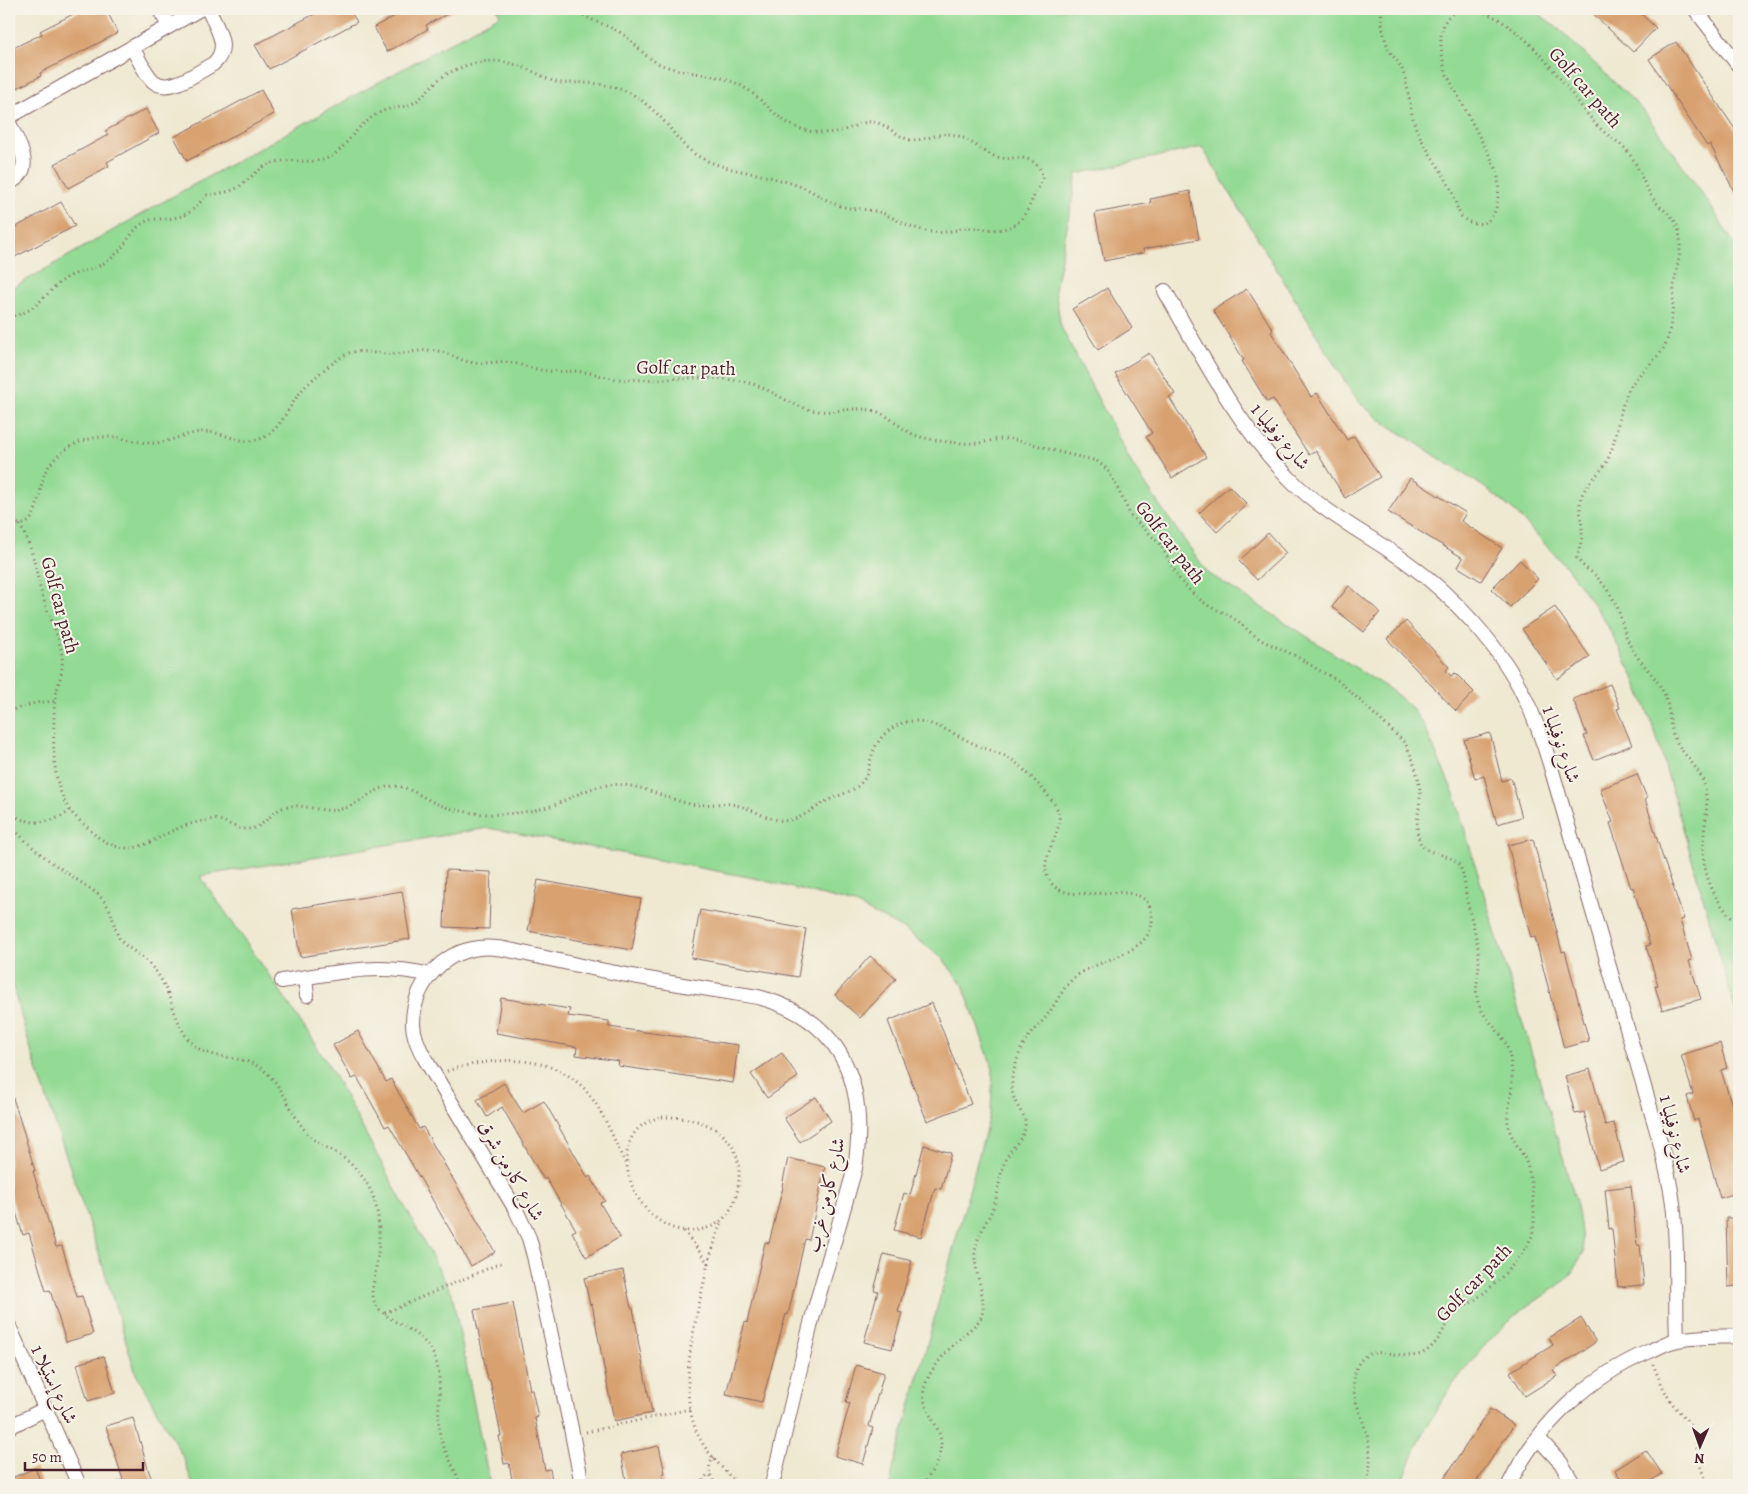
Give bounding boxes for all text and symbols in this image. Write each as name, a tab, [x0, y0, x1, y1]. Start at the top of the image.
street label: Golf car path	[1543, 42, 1628, 134]
street label: Golf car path	[636, 354, 736, 382]
street label: شارع نوفيليا 1	[1243, 398, 1316, 477]
street label: Golf car path	[1129, 495, 1211, 590]
street label: Golf car path	[35, 554, 85, 657]
street label: شارع نوفيليا 1	[1534, 702, 1586, 787]
street label: شارع نوفيليا 1	[1651, 1092, 1697, 1177]
street label: شارع كارمن شرق	[470, 1116, 550, 1226]
street label: شارع كارمن غرب	[800, 1135, 854, 1256]
street label: Golf car path	[1430, 1238, 1518, 1328]
street label: شارع إستيلا 1	[23, 1341, 84, 1429]
north arrow	[1676, 1422, 1726, 1472]
scale bar	[25, 1439, 142, 1471]
text: 50 m	[32, 1447, 62, 1467]
text: N	[1694, 1449, 1705, 1468]

